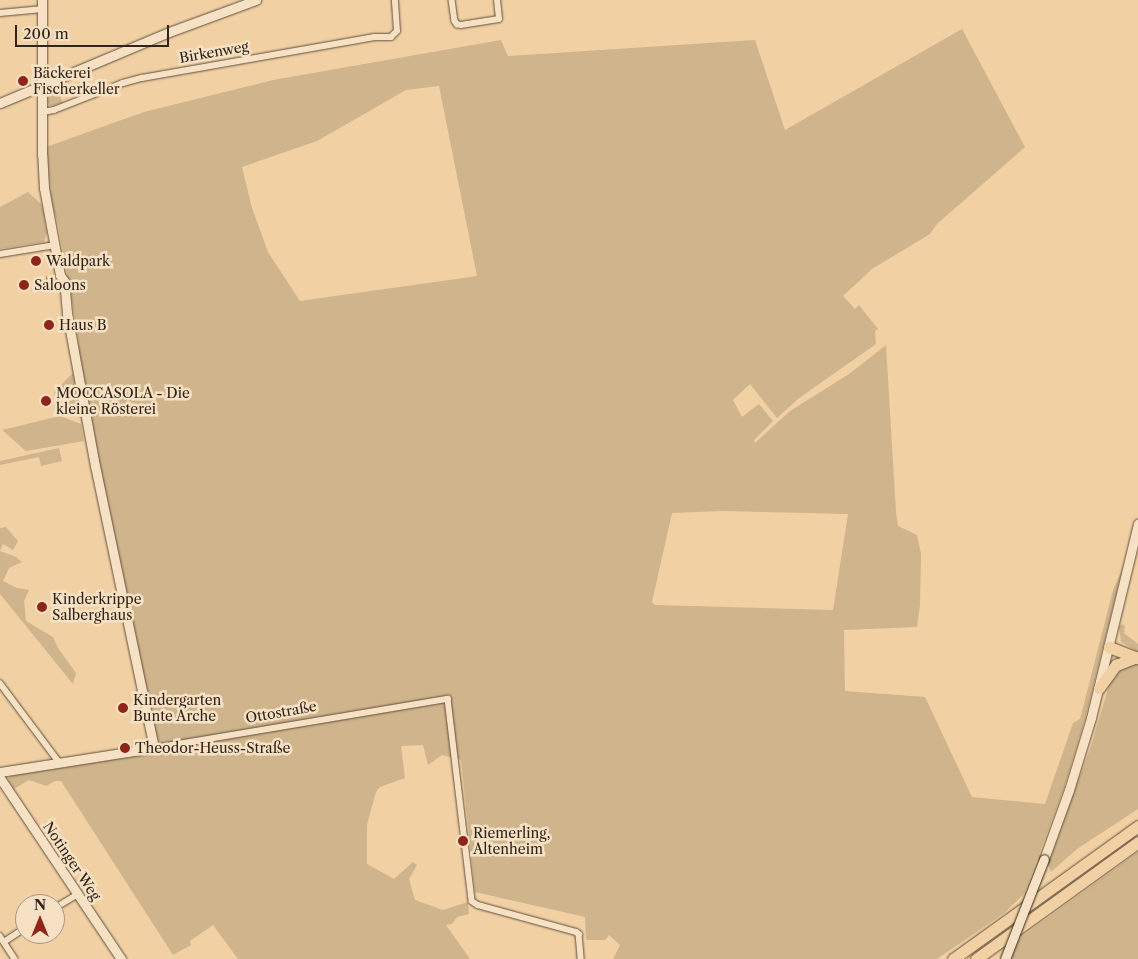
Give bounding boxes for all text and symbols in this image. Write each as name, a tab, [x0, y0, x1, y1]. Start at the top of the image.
scale bar	[18, 15, 171, 47]
text: 200 m	[23, 24, 69, 43]
street label: Birkenweg	[178, 38, 250, 66]
place label: Bäckerei Fischerkeller	[33, 65, 120, 98]
marker: Bäckerei Fischerkeller	[17, 75, 29, 87]
place label: Waldpark	[46, 253, 110, 269]
marker: Waldpark	[30, 255, 42, 267]
place label: Saloons	[34, 277, 86, 293]
marker: Saloons	[18, 279, 30, 291]
place label: Haus B	[59, 317, 107, 333]
marker: Haus B	[43, 319, 55, 331]
place label: MOCCASOLA - Die kleine Rösterei	[56, 385, 190, 418]
marker: MOCCASOLA - Die kleine Rösterei	[40, 395, 52, 407]
place label: Kinderkrippe Salberghaus	[52, 591, 142, 624]
marker: Kinderkrippe Salberghaus	[36, 601, 48, 613]
place label: Kindergarten Bunte Arche	[133, 692, 221, 724]
street label: Ottostraße	[244, 697, 318, 727]
marker: Kindergarten Bunte Arche	[117, 702, 129, 714]
place label: Theodor-Heuss-Straße	[135, 740, 290, 756]
marker: Theodor-Heuss-Straße	[119, 742, 131, 754]
street label: Notinger Weg	[39, 818, 105, 904]
place label: Riemerling, Altenheim	[473, 825, 550, 858]
marker: Riemerling, Altenheim	[457, 835, 469, 847]
north arrow	[15, 894, 65, 944]

